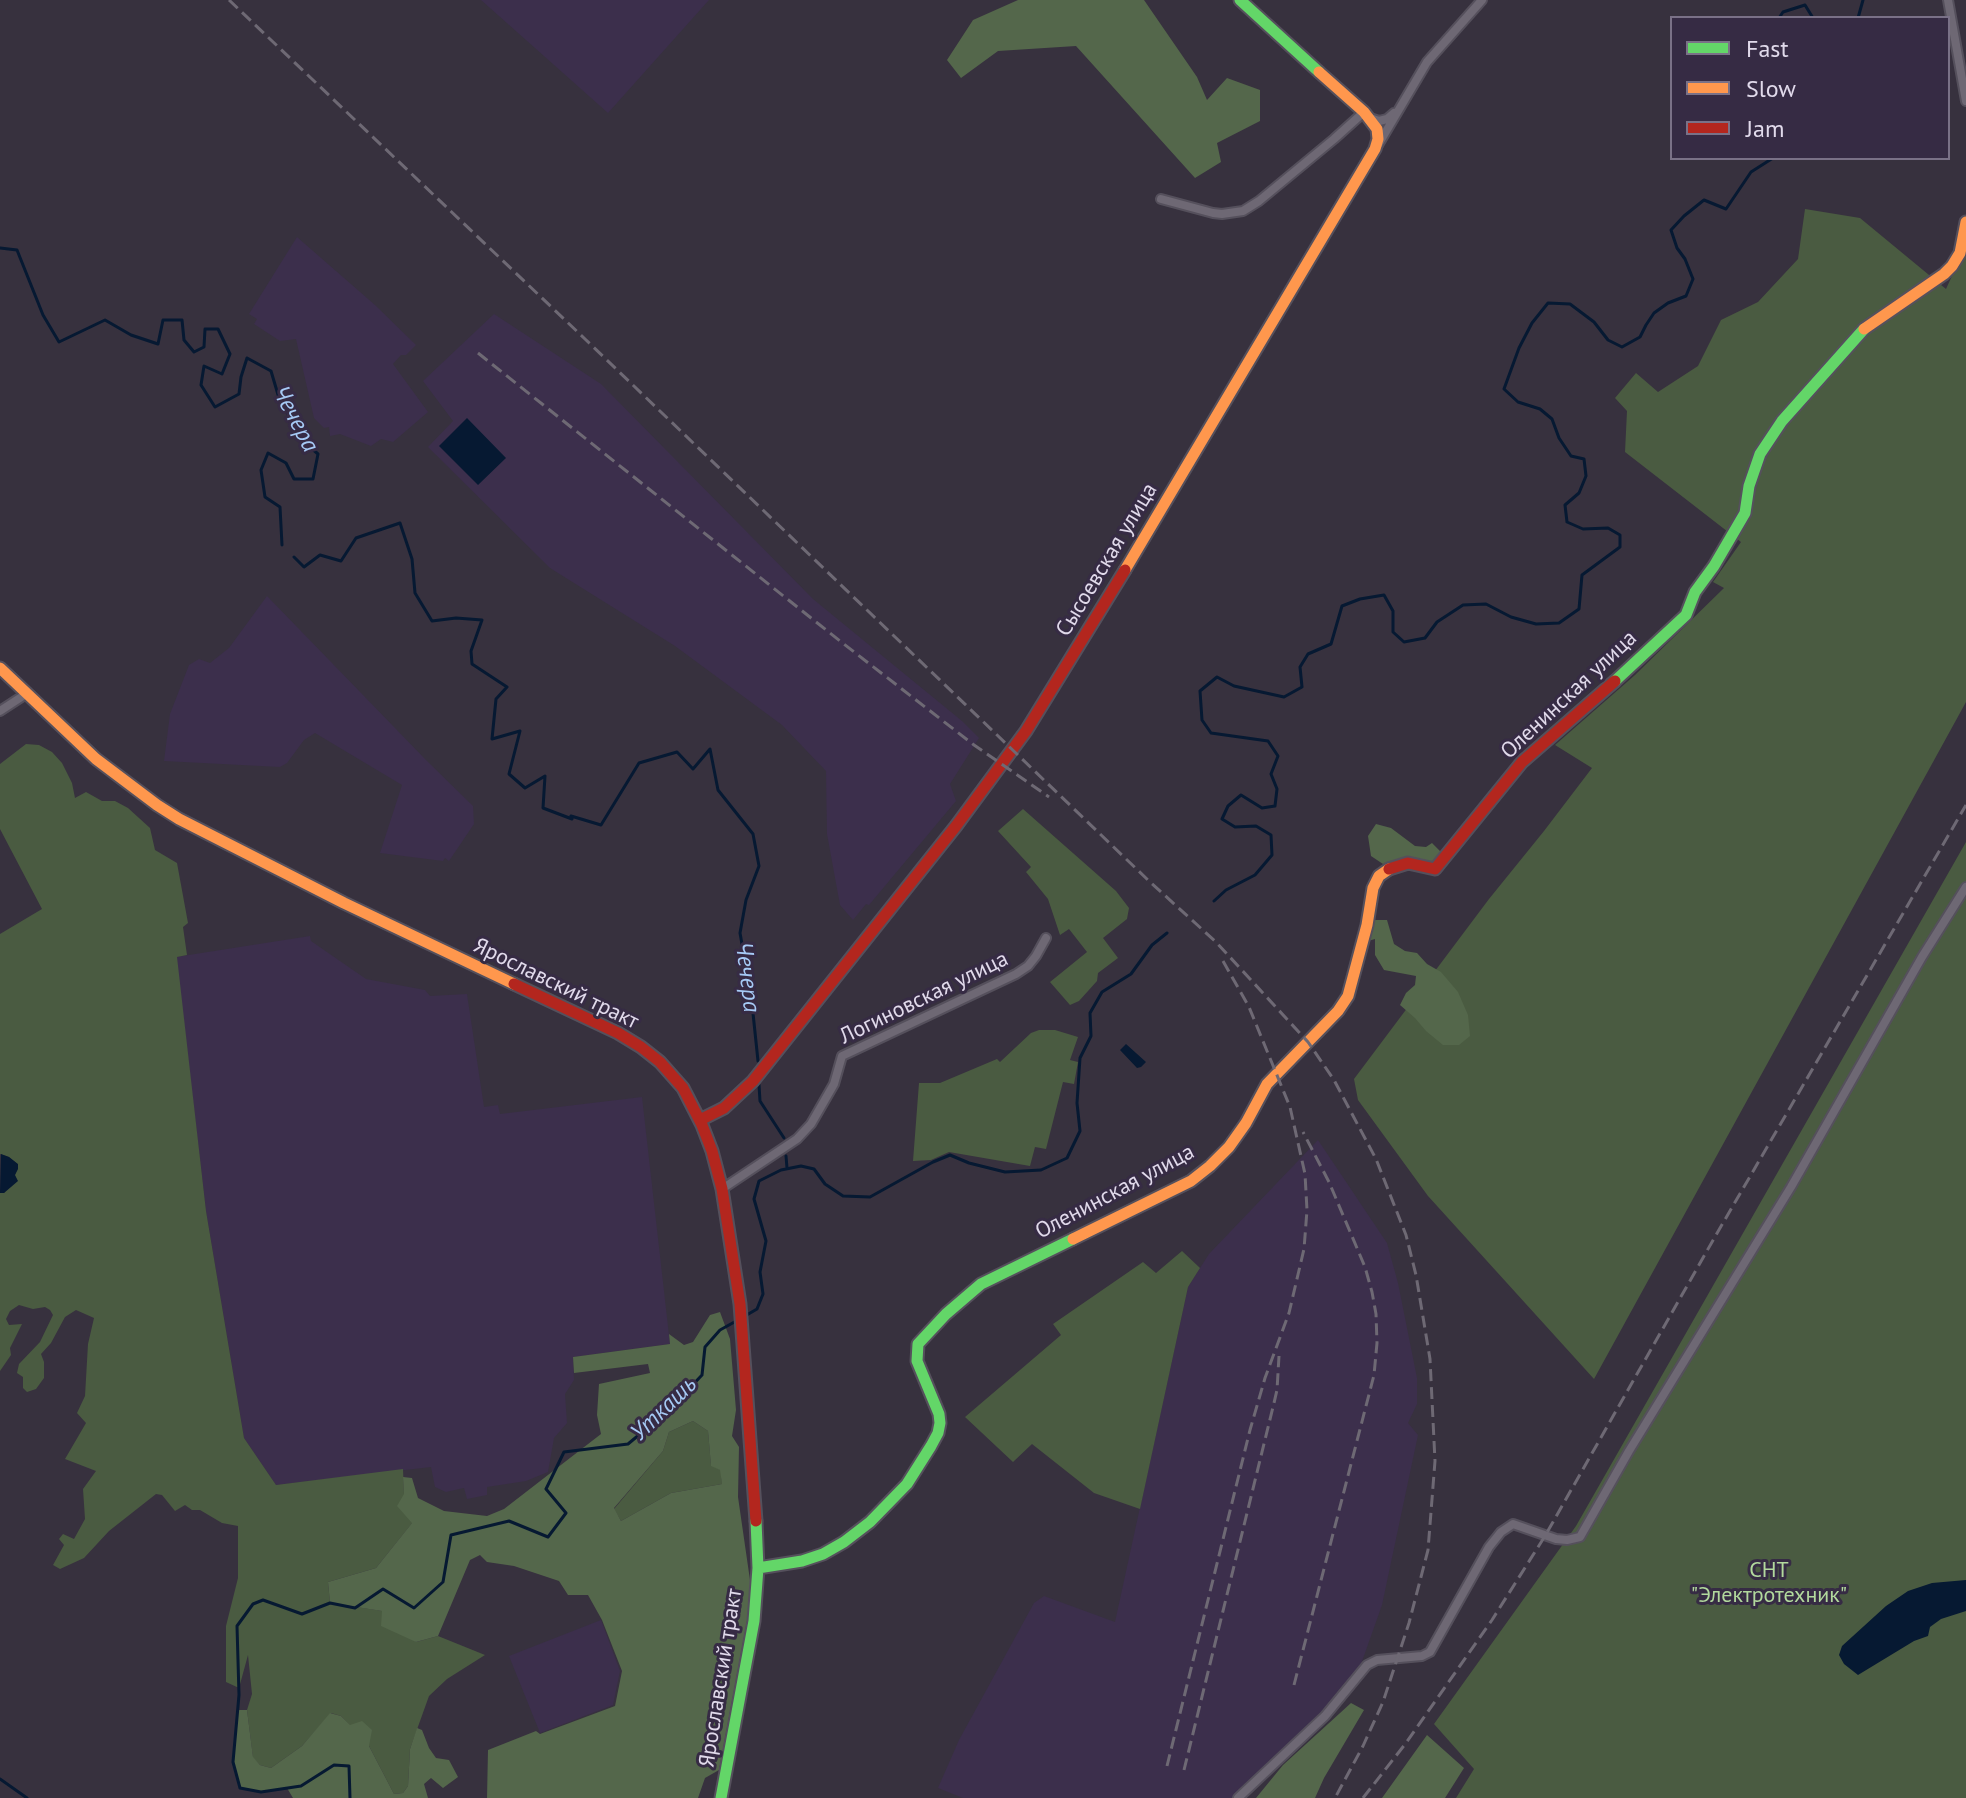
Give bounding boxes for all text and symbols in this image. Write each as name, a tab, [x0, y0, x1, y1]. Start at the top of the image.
legend	[1670, 16, 1950, 160]
text: Fast	[1746, 33, 1789, 64]
text: Slow	[1746, 73, 1796, 104]
text: Jam	[1746, 113, 1784, 144]
water label: Чечера	[266, 381, 324, 457]
street label: Сысоевская улица	[1051, 479, 1163, 641]
street label: Оленинская улица	[1496, 625, 1642, 765]
street label: Ярославский тракт	[469, 933, 643, 1035]
water label: Чечера	[728, 940, 766, 1014]
street label: Логиновская улица	[836, 946, 1012, 1050]
street label: Оленинская улица	[1031, 1139, 1199, 1245]
water label: Уткашь	[625, 1370, 703, 1448]
park label: СНТ "Электротехник"	[1691, 1558, 1847, 1610]
street label: Ярославский тракт	[694, 1587, 748, 1769]

